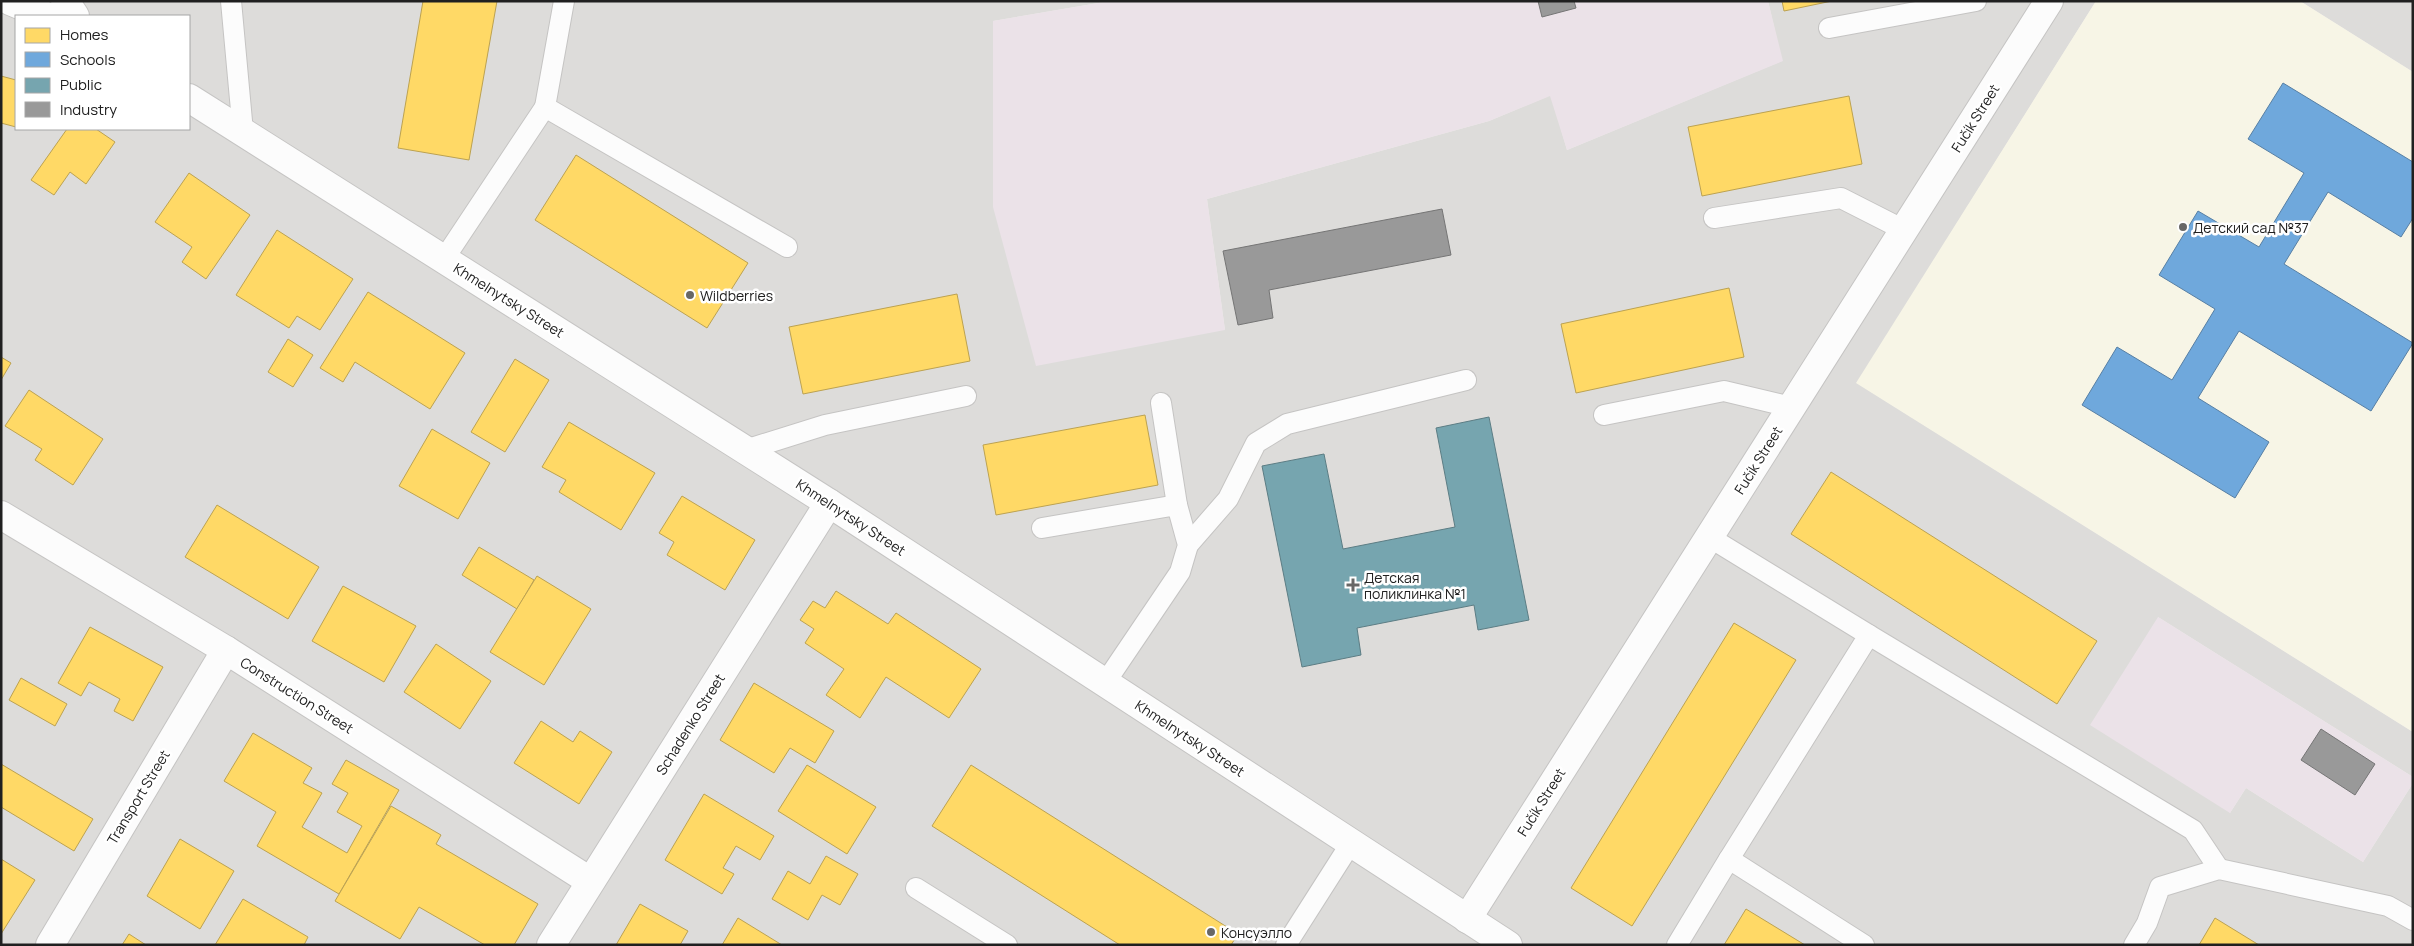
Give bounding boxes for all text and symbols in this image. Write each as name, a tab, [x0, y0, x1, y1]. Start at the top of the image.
legend	[15, 15, 190, 130]
text: Homes	[60, 24, 109, 45]
text: Schools	[60, 49, 116, 70]
text: Public	[60, 74, 102, 95]
street label: Fučík Street	[1947, 80, 2004, 156]
text: Industry	[60, 99, 117, 120]
place label: Детский сад №37	[2193, 218, 2309, 237]
marker: Детский сад №37	[2177, 221, 2189, 233]
street label: Khmelnytsky Street	[450, 258, 568, 342]
place label: Wildberries	[700, 286, 773, 305]
marker: Wildberries	[684, 289, 696, 301]
street label: Fučík Street	[1730, 422, 1787, 498]
street label: Khmelnytsky Street	[793, 474, 910, 560]
place label: Детская поликлинка №1	[1364, 568, 1466, 603]
marker: Детская поликлинка №1	[1346, 578, 1360, 592]
street label: Construction Street	[237, 652, 358, 738]
street label: Schadenko Street	[651, 669, 729, 778]
street label: Khmelnytsky Street	[1132, 695, 1249, 781]
street label: Transport Street	[102, 746, 174, 848]
street label: Fučík Street	[1513, 764, 1570, 840]
place label: Консуэлло	[1221, 923, 1292, 942]
marker: Консуэлло	[1205, 926, 1217, 938]

